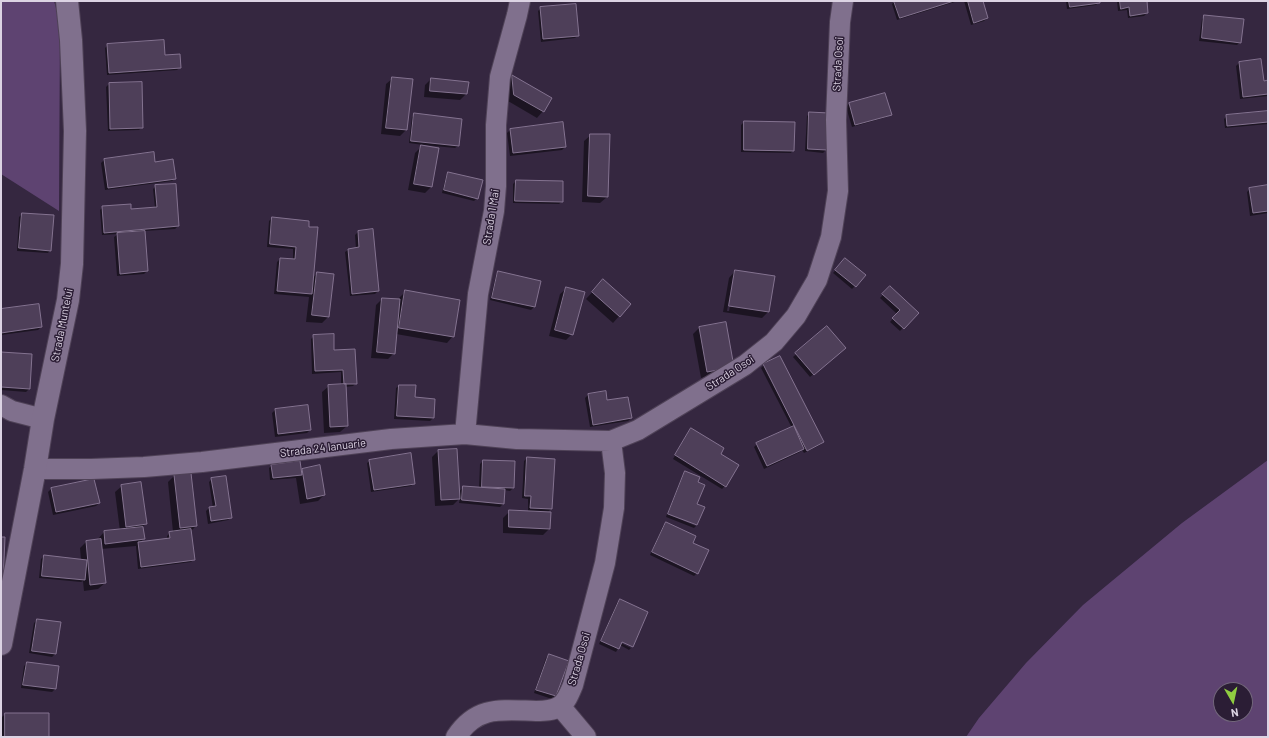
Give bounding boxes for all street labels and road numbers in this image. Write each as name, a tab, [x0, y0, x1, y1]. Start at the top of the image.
street label: Strada Osoi	[830, 36, 846, 92]
street label: Strada 1 Mai	[480, 188, 502, 246]
street label: Strada Muntelui	[48, 287, 76, 363]
street label: Strada Osoi	[703, 353, 757, 393]
street label: Strada 24 Ianuarie	[279, 436, 367, 460]
street label: Strada Osoi	[565, 631, 593, 687]

